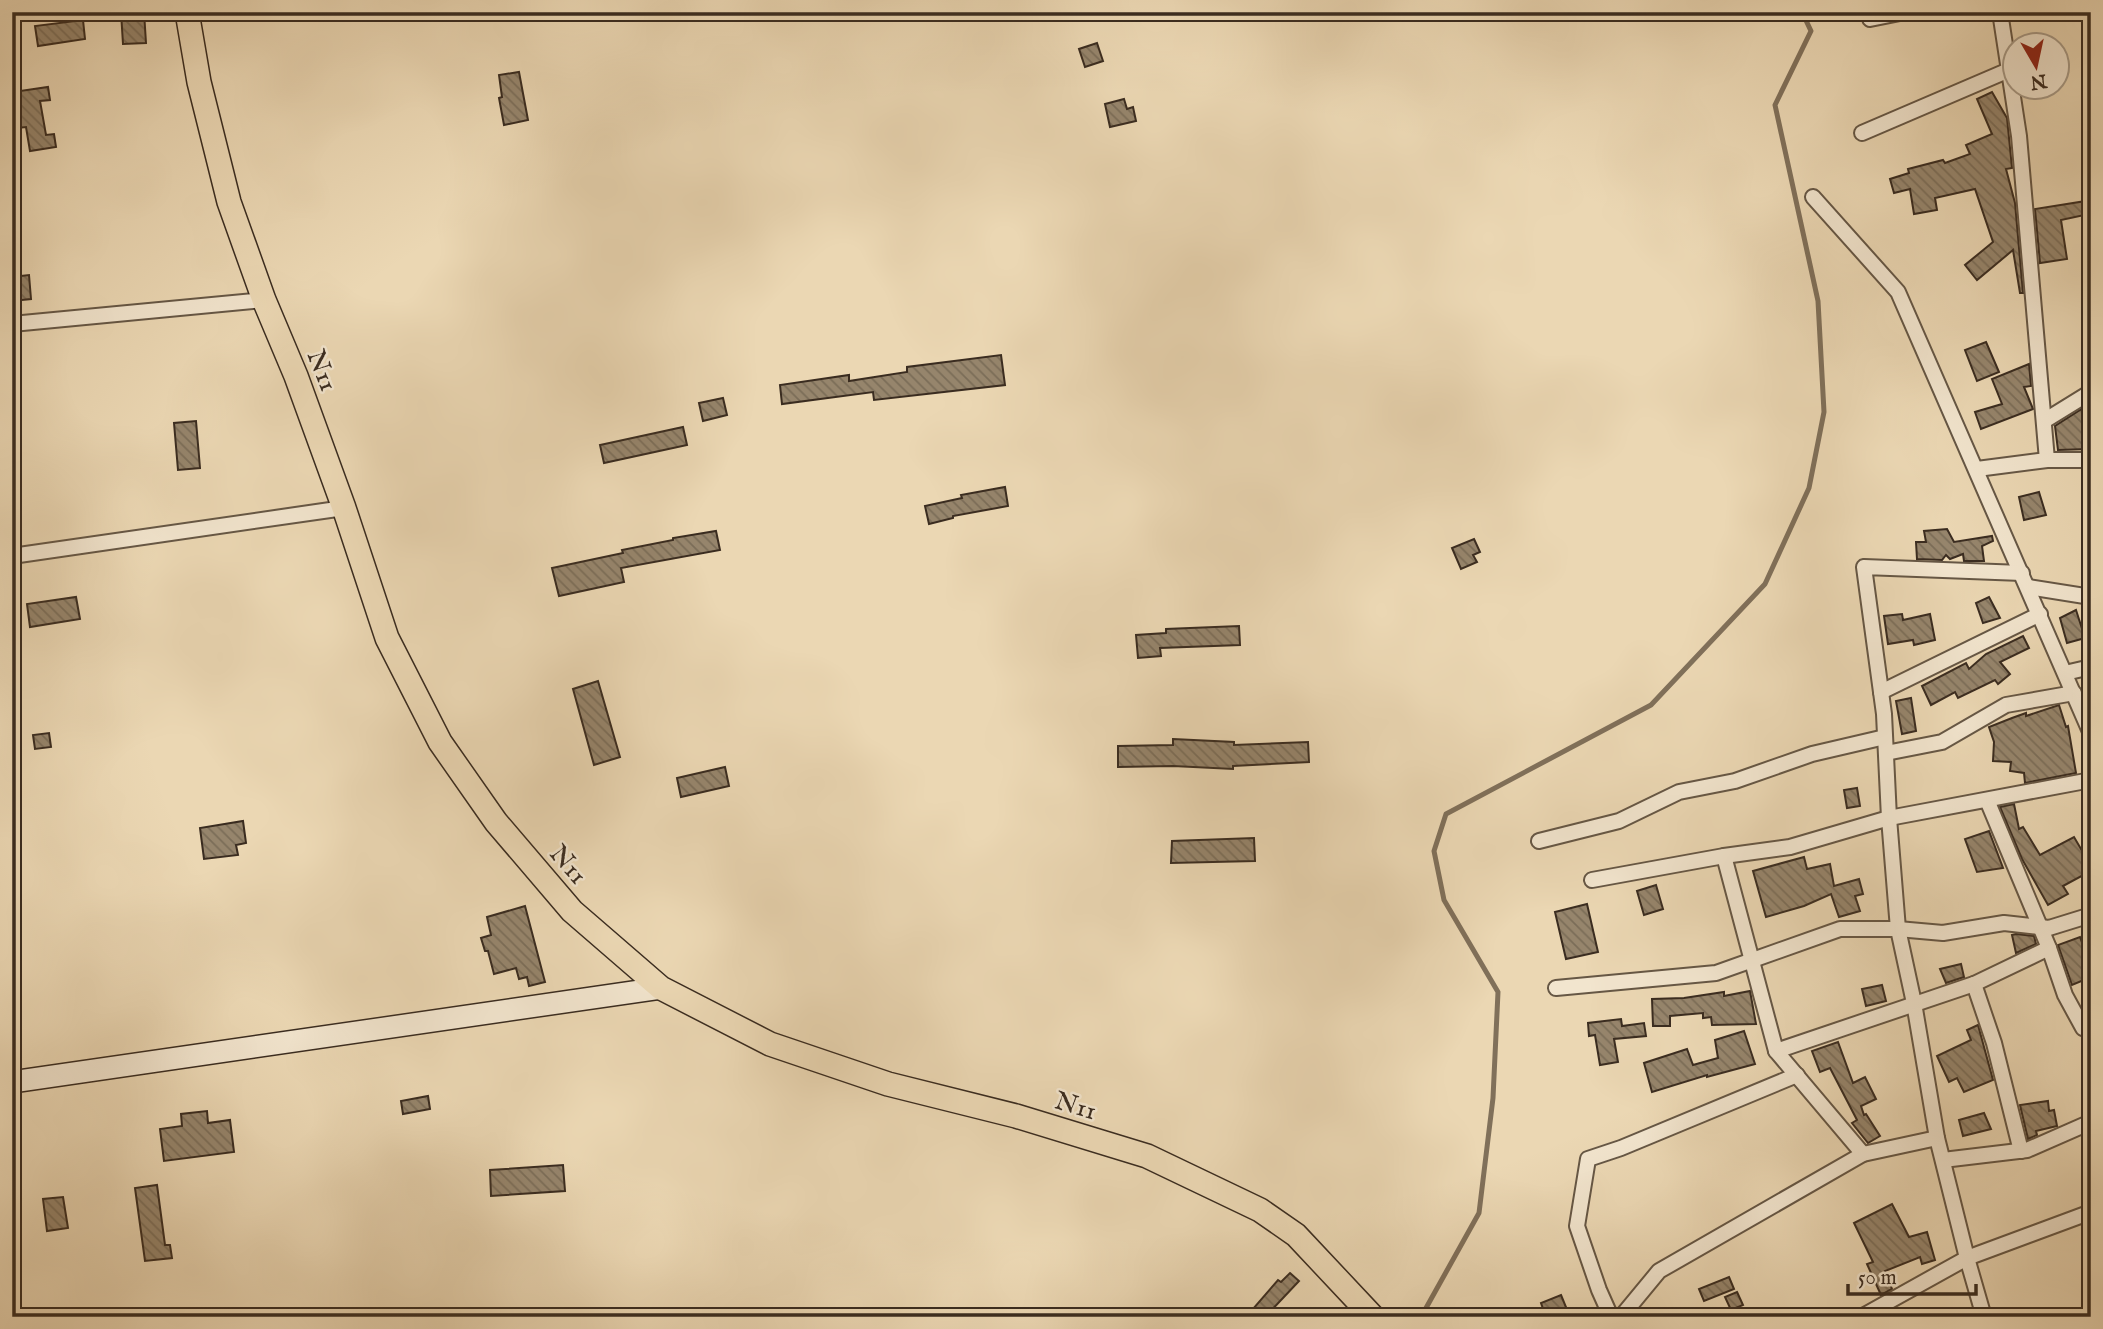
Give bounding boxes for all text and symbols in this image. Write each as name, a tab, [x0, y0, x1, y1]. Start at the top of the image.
north arrow	[2002, 32, 2072, 102]
text: N	[2028, 68, 2049, 94]
street label: N11	[299, 345, 345, 396]
street label: N11	[542, 838, 594, 892]
street label: N11	[1051, 1085, 1100, 1128]
scale bar	[1848, 1252, 1975, 1296]
text: 50 m	[1858, 1265, 1897, 1292]

